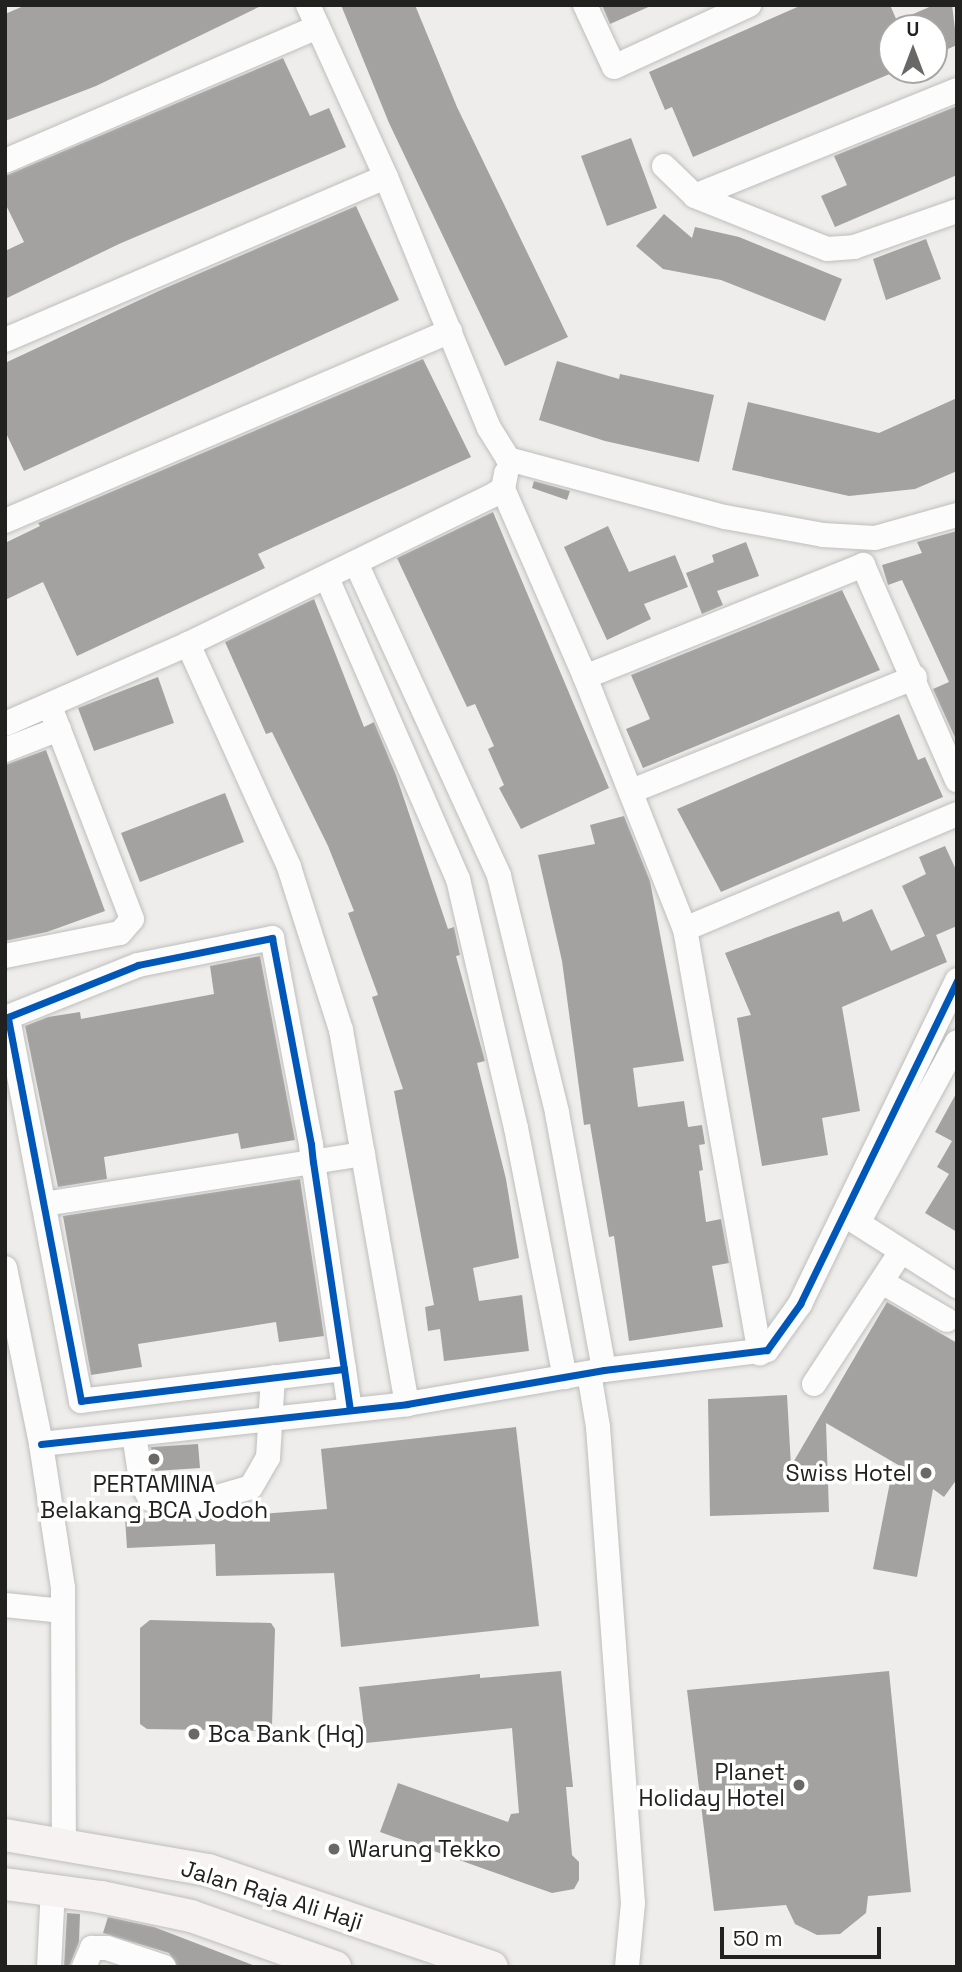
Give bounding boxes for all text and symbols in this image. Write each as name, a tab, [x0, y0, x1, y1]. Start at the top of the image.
north arrow	[878, 14, 948, 84]
text: U	[907, 17, 919, 42]
marker: PERTAMINA Belakang BCA Jodoh	[146, 1451, 162, 1467]
place label: Swiss Hotel	[785, 1459, 912, 1487]
marker: Swiss Hotel	[918, 1465, 934, 1481]
place label: PERTAMINA Belakang BCA Jodoh	[40, 1470, 268, 1524]
place label: Bca Bank (Hq)	[208, 1720, 364, 1748]
marker: Bca Bank (Hq)	[186, 1726, 202, 1742]
place label: Planet Holiday Hotel	[638, 1758, 785, 1812]
marker: Planet Holiday Hotel	[791, 1777, 807, 1793]
place label: Warung Tekko	[348, 1835, 502, 1863]
marker: Warung Tekko	[326, 1841, 342, 1857]
street label: Jalan Raja Ali Haji	[178, 1854, 366, 1936]
scale bar	[724, 1912, 885, 1956]
text: 50 m	[733, 1925, 783, 1952]

